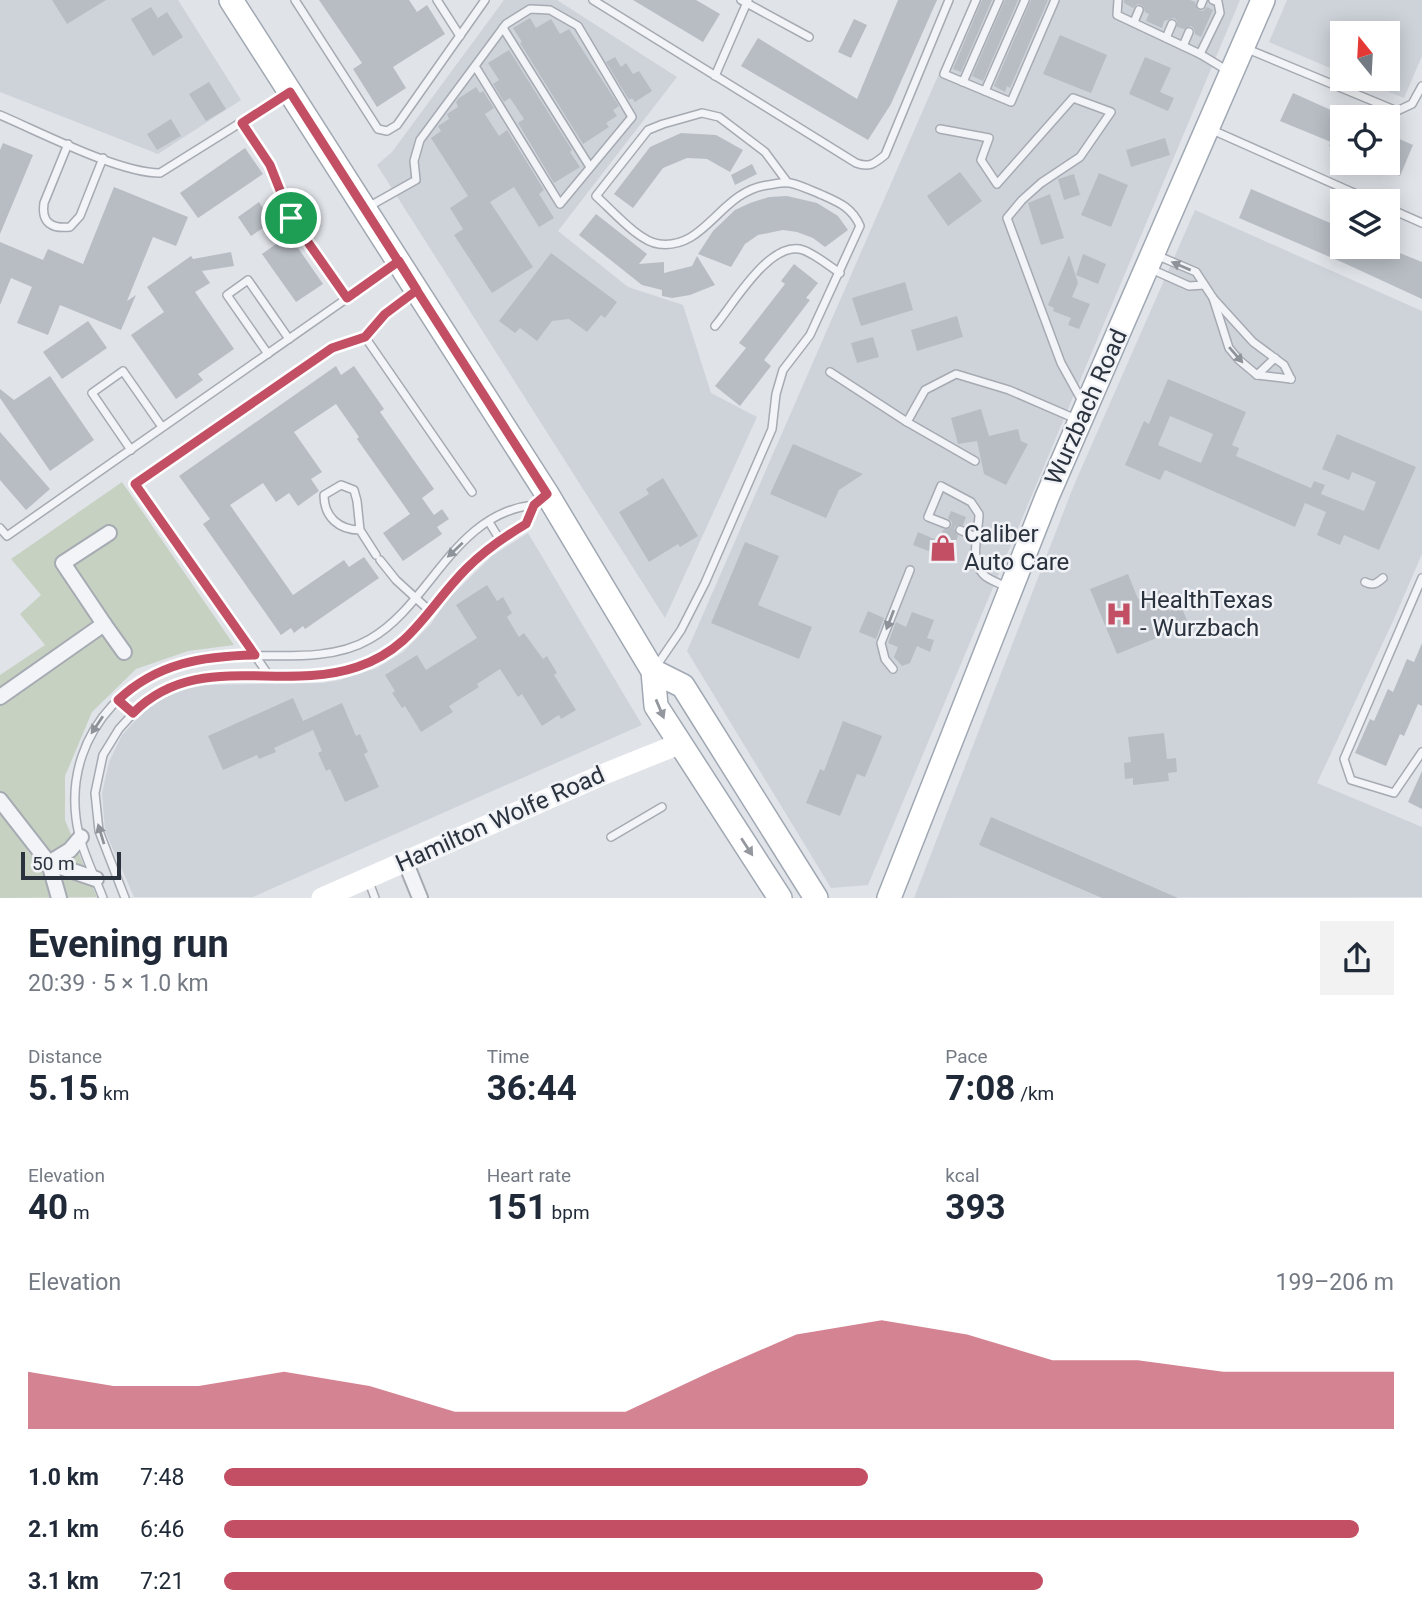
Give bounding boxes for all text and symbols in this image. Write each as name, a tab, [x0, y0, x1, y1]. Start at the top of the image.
north arrow	[1330, 21, 1400, 91]
map controls	[1330, 21, 1400, 259]
button: locate	[1330, 105, 1400, 175]
pin	[261, 188, 321, 248]
button: layers	[1330, 189, 1400, 259]
icon: arrive	[272, 199, 310, 237]
one-way arrow	[1171, 260, 1192, 271]
street label: Wurzbach Road	[1039, 325, 1133, 489]
one-way arrow	[1228, 346, 1244, 364]
place label: Caliber Auto Care	[964, 520, 1069, 576]
shop icon: Caliber Auto Care	[928, 533, 958, 563]
one-way arrow	[447, 541, 464, 557]
place label: HealthTexas - Wurzbach	[1140, 586, 1273, 642]
hospital icon: HealthTexas - Wurzbach	[1104, 599, 1134, 629]
one-way arrow	[884, 610, 895, 631]
one-way arrow	[654, 699, 666, 719]
one-way arrow	[90, 716, 104, 734]
street label: Hamilton Wolfe Road	[391, 760, 609, 878]
one-way arrow	[95, 823, 105, 844]
one-way arrow	[740, 838, 753, 857]
scale bar	[21, 848, 121, 880]
text: 50 m	[32, 852, 75, 875]
button: share	[1320, 921, 1394, 995]
text: Evening run	[28, 922, 229, 966]
text: 20:39 · 5 × 1.0 km	[28, 970, 209, 997]
text: Distance	[28, 1045, 102, 1068]
text: Time	[487, 1045, 529, 1068]
text: Pace	[945, 1045, 988, 1068]
text: 5.15	[28, 1068, 98, 1109]
text: 36:44	[487, 1068, 577, 1109]
text: 7:08	[945, 1068, 1015, 1109]
text: km	[98, 1082, 129, 1105]
text: /km	[1015, 1082, 1054, 1105]
text: Elevation	[28, 1164, 105, 1187]
text: Heart rate	[487, 1164, 571, 1187]
text: kcal	[945, 1164, 980, 1187]
text: 40	[28, 1187, 68, 1228]
text: 151	[487, 1187, 547, 1228]
text: 393	[945, 1187, 1006, 1228]
text: m	[68, 1201, 90, 1224]
text: bpm	[547, 1201, 590, 1224]
text: Elevation	[28, 1269, 121, 1296]
text: 199–206 m	[1275, 1269, 1394, 1296]
text: 1.0 km	[28, 1464, 99, 1491]
text: 7:48	[140, 1464, 184, 1491]
text: 2.1 km	[28, 1516, 99, 1543]
text: 6:46	[140, 1516, 184, 1543]
text: 3.1 km	[28, 1568, 99, 1595]
text: 7:21	[140, 1568, 184, 1595]

